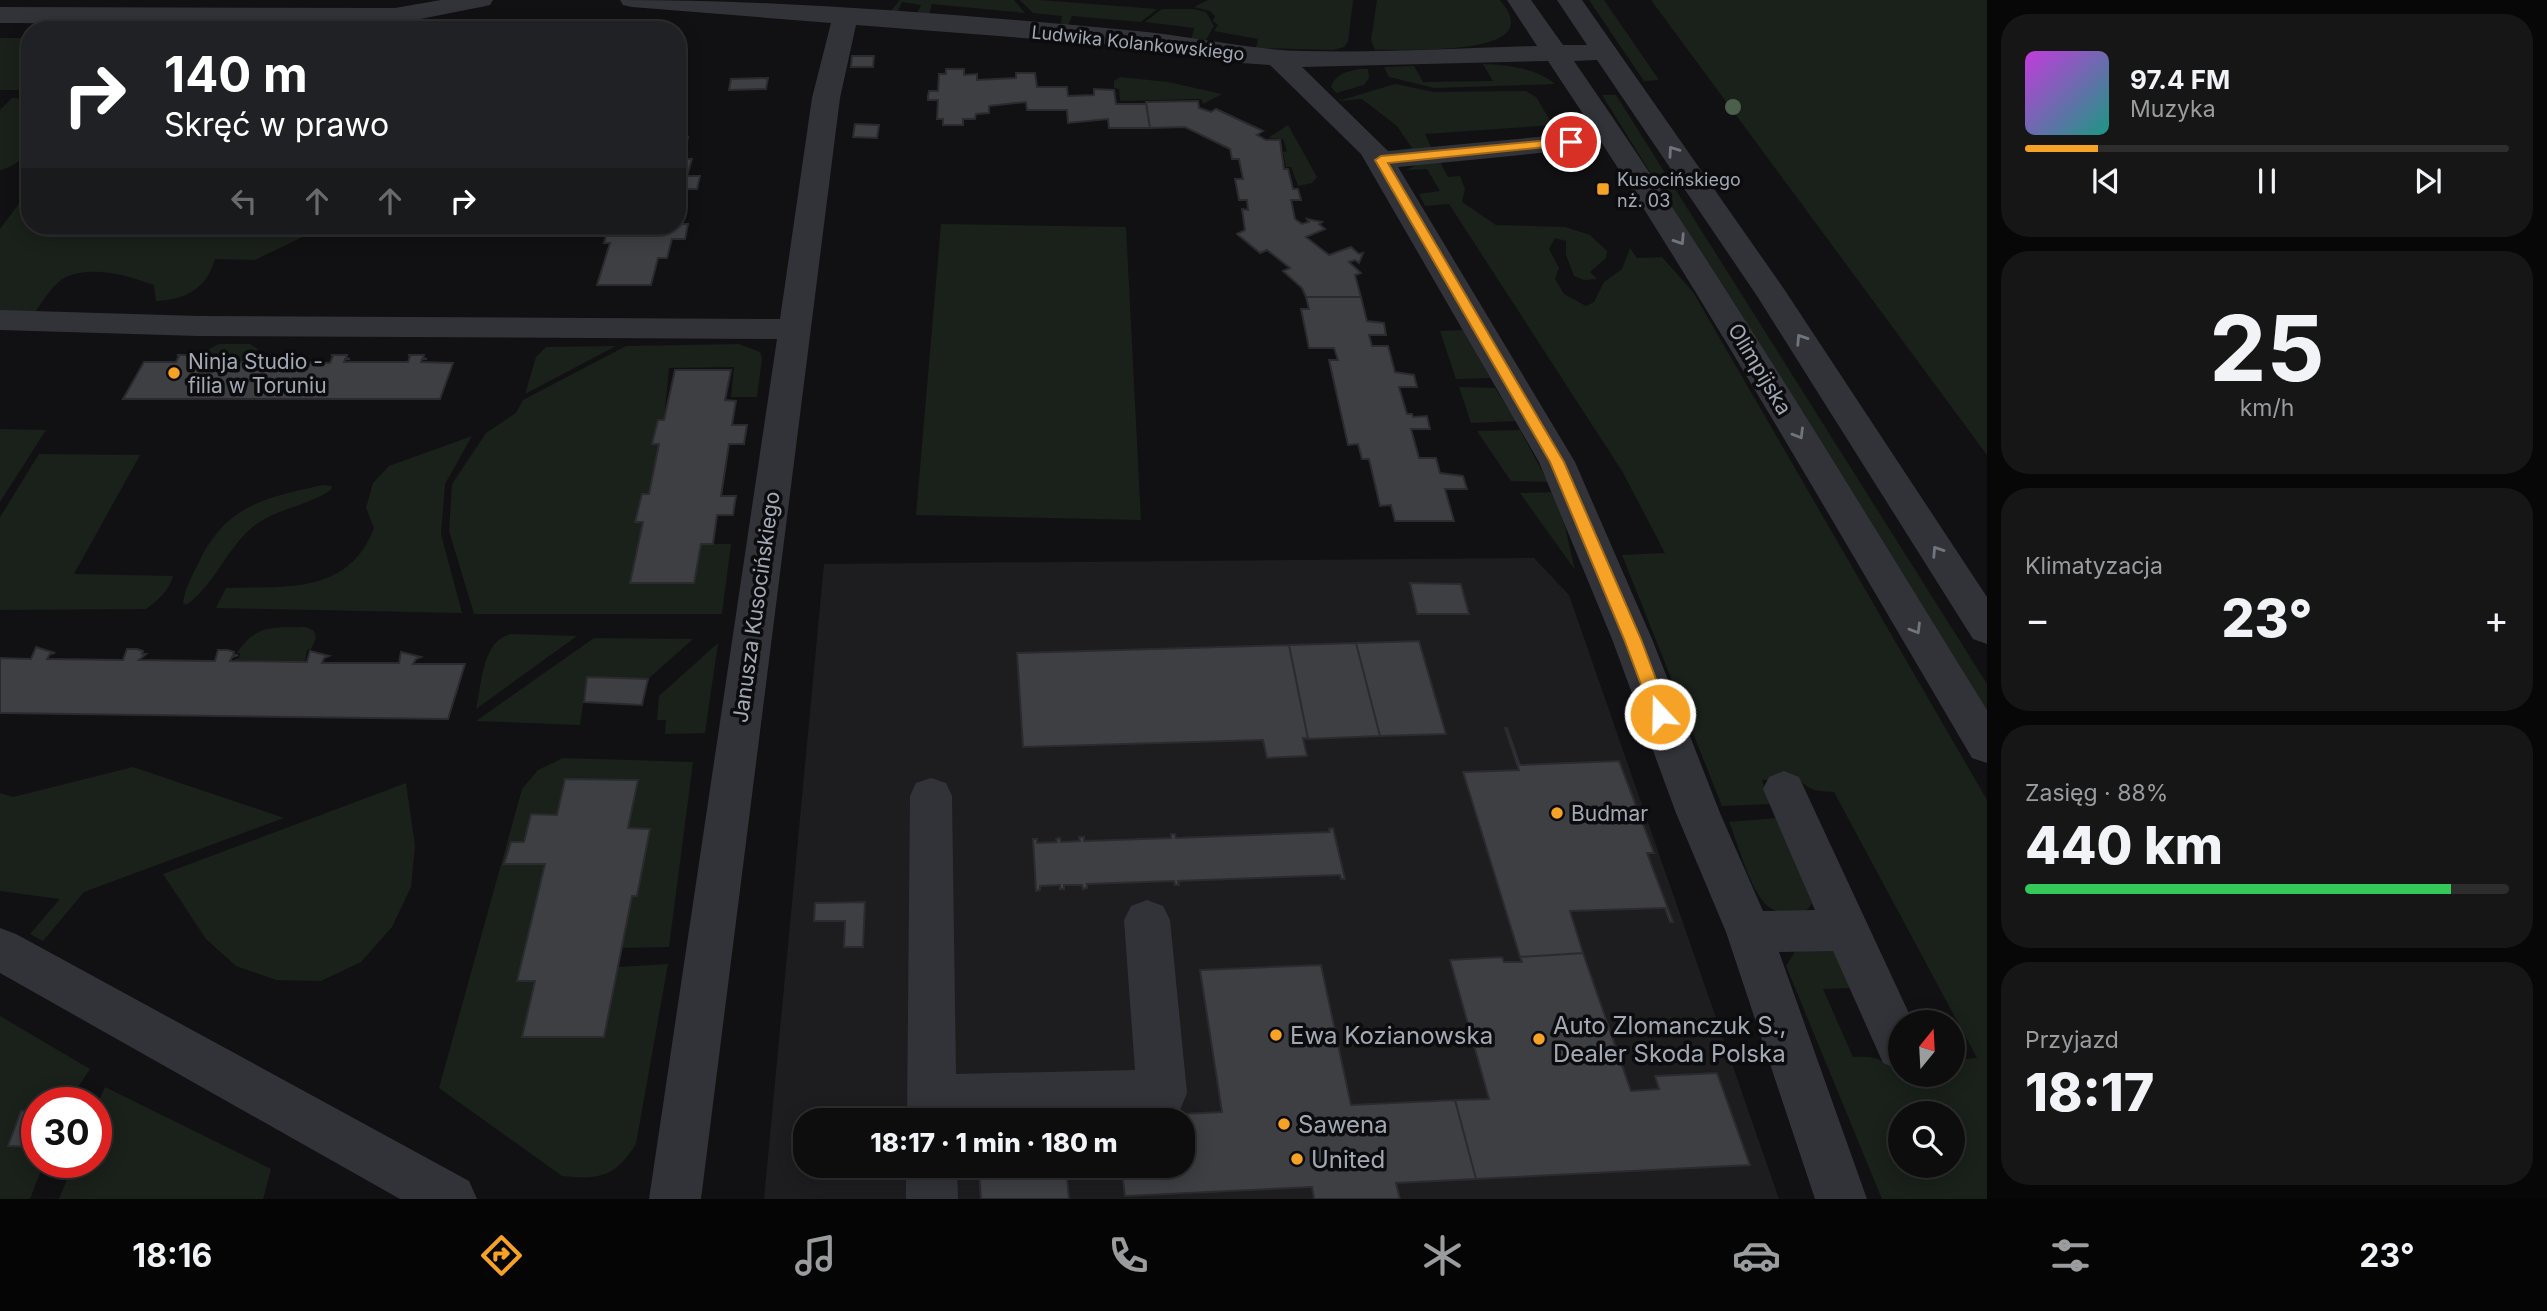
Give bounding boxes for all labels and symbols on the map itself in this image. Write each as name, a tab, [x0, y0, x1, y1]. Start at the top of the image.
street label: Ludwika Kolankowskiego	[1030, 21, 1246, 65]
pin	[1541, 112, 1601, 172]
one-way arrow	[1669, 146, 1681, 159]
place label: Kusocińskiego nż. 03	[1617, 169, 1741, 211]
marker: Kusocińskiego nż. 03	[1595, 181, 1611, 197]
one-way arrow	[1671, 232, 1684, 245]
street label: Olimpijska	[1723, 319, 1797, 419]
one-way arrow	[1796, 334, 1809, 347]
place label: Ninja Studio - filia w Toruniu	[188, 349, 327, 398]
marker: Ninja Studio - filia w Toruniu	[166, 365, 182, 381]
one-way arrow	[1790, 426, 1803, 439]
street label: Janusza Kusocińskiego	[727, 490, 785, 724]
one-way arrow	[1932, 546, 1945, 559]
one-way arrow	[1908, 621, 1921, 634]
position arrow	[1623, 677, 1697, 751]
place label: Budmar	[1571, 801, 1648, 826]
marker: Budmar	[1549, 805, 1565, 821]
north arrow	[1888, 1010, 1965, 1087]
place label: Auto Zlomanczuk S., Dealer Skoda Polska	[1553, 1011, 1786, 1068]
place label: Ewa Kozianowska	[1290, 1021, 1493, 1050]
marker: Ewa Kozianowska	[1268, 1027, 1284, 1043]
marker: Auto Zlomanczuk S., Dealer Skoda Polska	[1531, 1031, 1547, 1047]
speed limit sign: 30	[21, 1087, 112, 1178]
place label: Sawena	[1298, 1110, 1388, 1139]
marker: Sawena	[1276, 1116, 1292, 1132]
place label: United	[1311, 1145, 1385, 1174]
marker: United	[1289, 1151, 1305, 1167]

